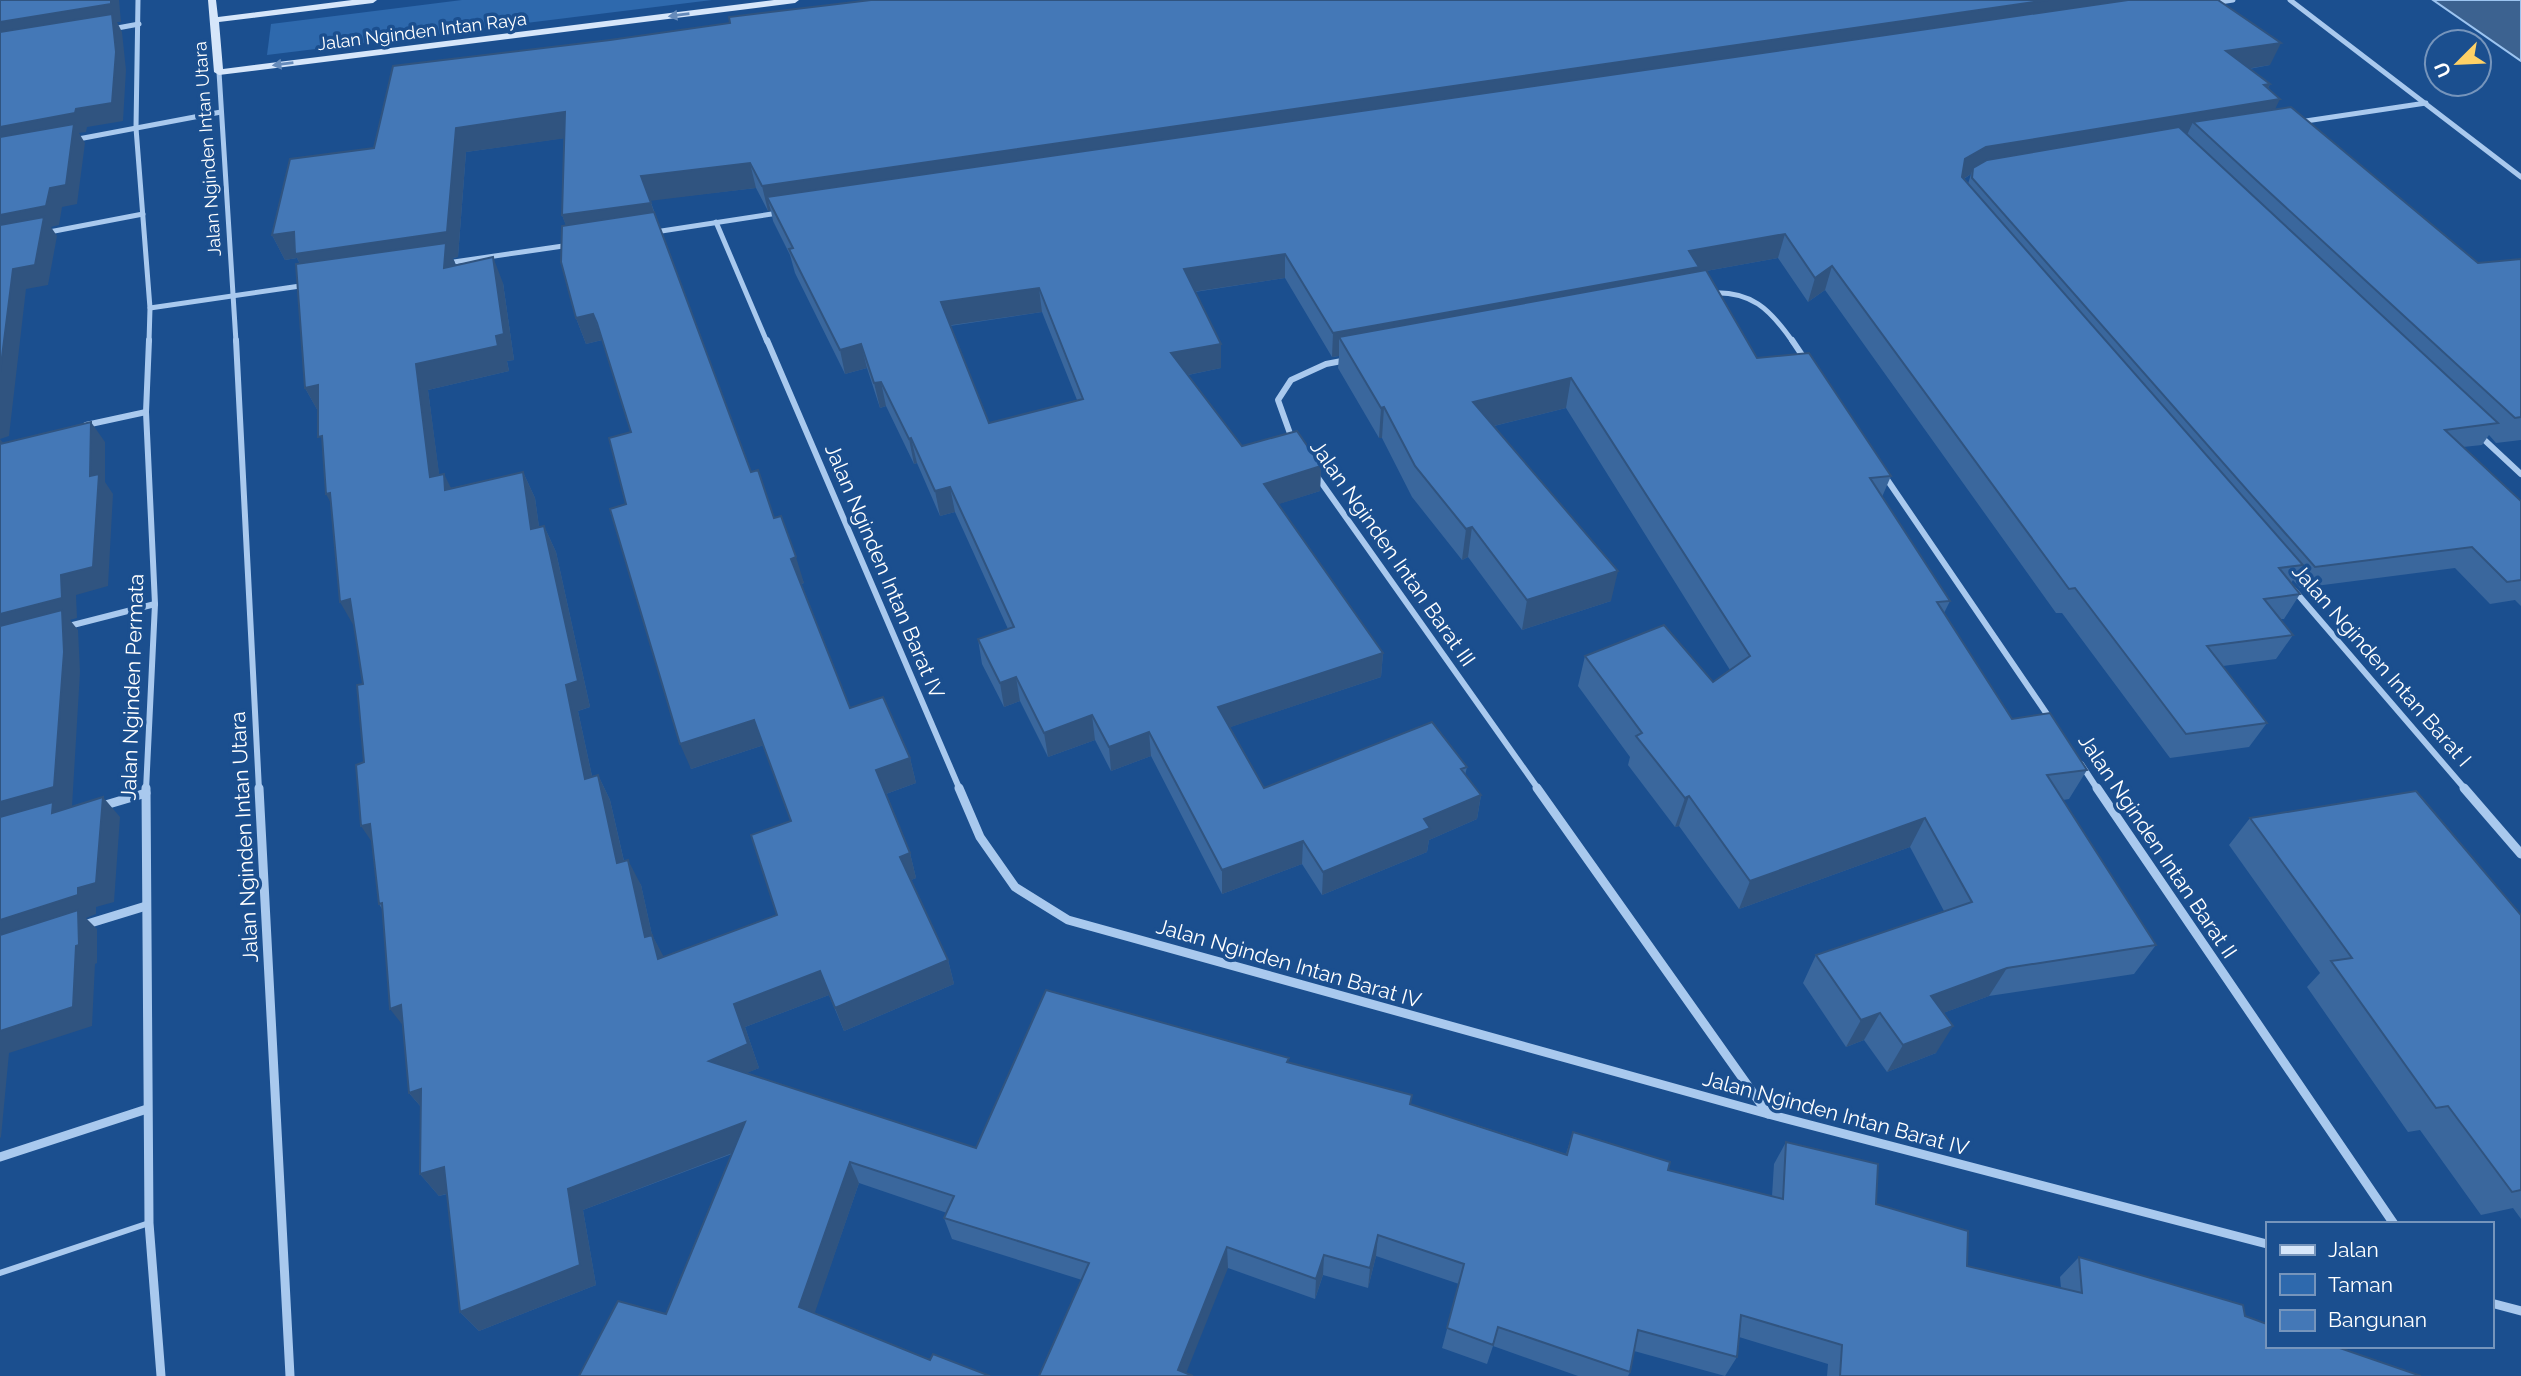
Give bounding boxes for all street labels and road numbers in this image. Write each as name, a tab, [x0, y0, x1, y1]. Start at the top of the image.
street label: Jalan Nginden Intan Raya	[316, 8, 528, 54]
street label: Jalan Nginden Intan Utara	[189, 41, 225, 257]
street label: Jalan Nginden Intan Barat III	[1305, 435, 1481, 671]
street label: Jalan Nginden Intan Barat IV	[820, 440, 950, 702]
street label: Jalan Nginden Intan Barat I	[2287, 559, 2477, 771]
street label: Jalan Nginden Permata	[116, 573, 148, 801]
street label: Jalan Nginden Intan Utara	[225, 711, 263, 963]
street label: Jalan Nginden Intan Barat II	[2073, 729, 2243, 963]
street label: Jalan Nginden Intan Barat IV	[1154, 913, 1424, 1013]
street label: Jalan Nginden Intan Barat IV	[1700, 1065, 1972, 1161]

